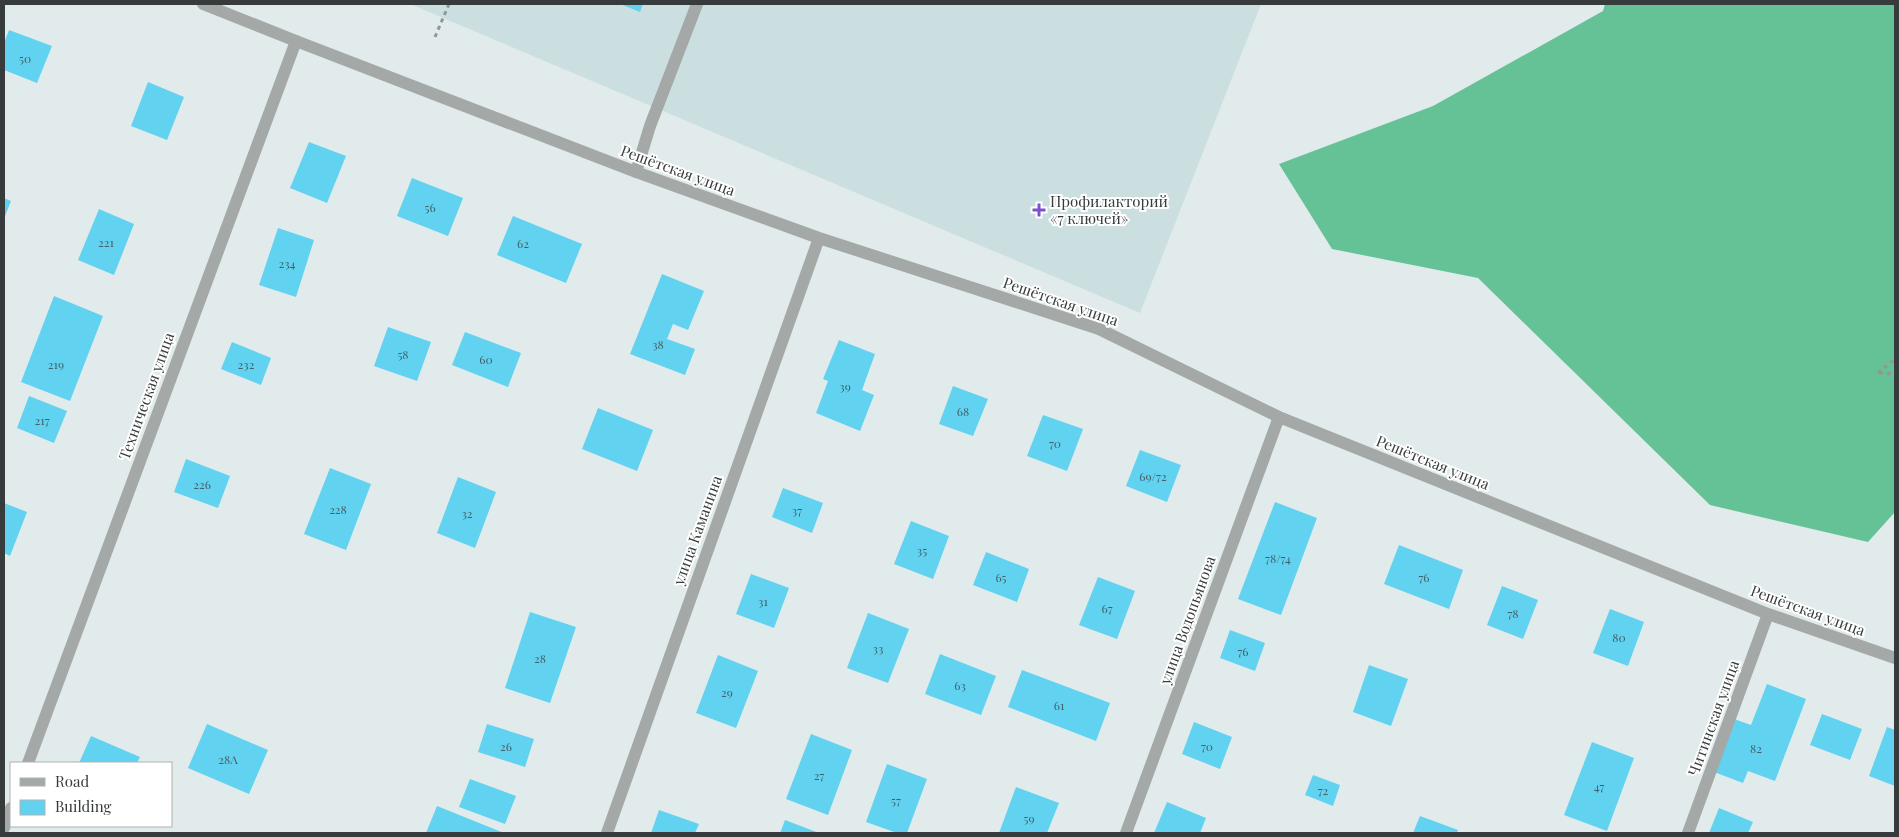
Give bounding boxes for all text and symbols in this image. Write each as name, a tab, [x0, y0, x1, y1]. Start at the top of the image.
house number: 50	[19, 50, 31, 66]
street label: Решётская улица	[618, 140, 738, 200]
place label: Профилакторий «7 ключей»	[1050, 191, 1168, 228]
house number: 56	[424, 199, 436, 215]
marker: Профилакторий «7 ключей»	[1032, 203, 1046, 217]
house number: 221	[98, 234, 115, 250]
house number: 62	[517, 235, 529, 251]
house number: 234	[278, 255, 296, 271]
street label: Решётская улица	[1001, 272, 1122, 330]
street label: Техническая улица	[114, 329, 179, 462]
house number: 38	[652, 336, 664, 352]
house number: 58	[397, 346, 409, 362]
house number: 60	[479, 351, 493, 367]
house number: 219	[48, 356, 64, 372]
house number: 232	[238, 356, 255, 372]
house number: 39	[839, 378, 851, 394]
house number: 68	[957, 403, 969, 419]
house number: 217	[34, 412, 50, 428]
street label: Решётская улица	[1373, 430, 1493, 494]
house number: 70	[1049, 435, 1061, 451]
house number: 69/72	[1139, 468, 1167, 484]
street label: улица Каманина	[668, 472, 726, 588]
house number: 226	[193, 476, 211, 492]
house number: 228	[329, 501, 347, 517]
house number: 37	[792, 502, 802, 518]
house number: 32	[461, 505, 473, 521]
house number: 35	[917, 542, 927, 558]
house number: 78/74	[1265, 550, 1291, 566]
street label: улица Водопьянова	[1154, 553, 1220, 688]
house number: 65	[995, 569, 1007, 585]
house number: 76	[1418, 569, 1430, 585]
street label: Решётская улица	[1748, 580, 1868, 640]
house number: 31	[758, 593, 768, 609]
house number: 67	[1101, 600, 1113, 616]
house number: 78	[1507, 605, 1519, 621]
house number: 80	[1612, 629, 1626, 645]
house number: 33	[873, 640, 883, 656]
house number: 76	[1237, 643, 1249, 659]
house number: 28	[534, 650, 546, 666]
street label: Читинская улица	[1683, 657, 1743, 779]
house number: 63	[954, 677, 966, 693]
house number: 29	[721, 684, 733, 700]
house number: 61	[1054, 697, 1065, 713]
house number: 26	[500, 738, 512, 754]
house number: 70	[1201, 738, 1213, 754]
house number: 82	[1750, 740, 1762, 756]
house number: 28А	[218, 751, 238, 767]
legend	[10, 762, 172, 827]
house number: 27	[814, 767, 824, 783]
text: Road	[55, 771, 89, 791]
house number: 47	[1594, 778, 1604, 794]
house number: 72	[1318, 782, 1329, 798]
house number: 57	[891, 792, 901, 808]
text: Building	[55, 796, 112, 816]
house number: 59	[1023, 810, 1035, 826]

